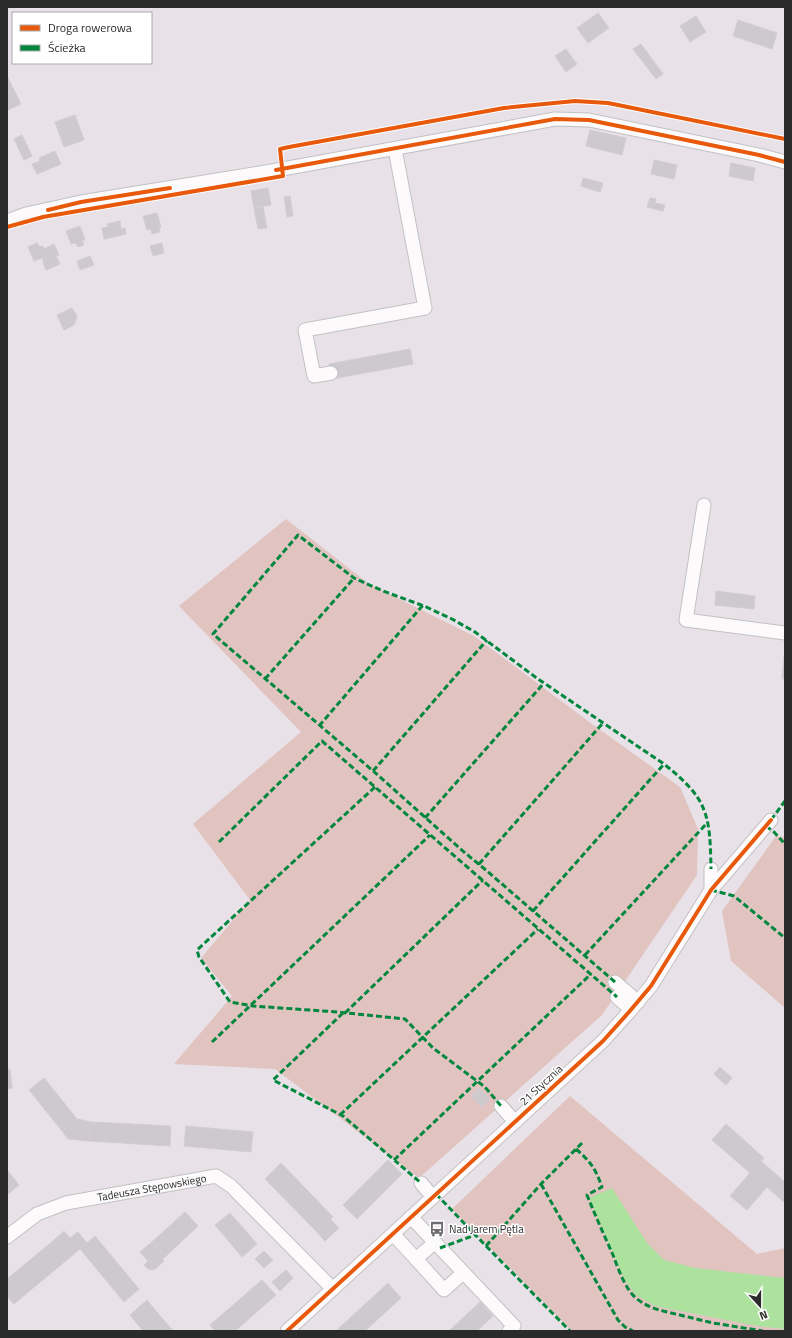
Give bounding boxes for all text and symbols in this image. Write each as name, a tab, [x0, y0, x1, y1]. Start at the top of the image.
legend	[12, 12, 152, 64]
text: Droga rowerowa	[48, 18, 132, 37]
text: Ścieżka	[48, 38, 86, 57]
street label: 21 Stycznia	[516, 1061, 566, 1109]
street label: Tadeusza Stępowskiego	[96, 1170, 208, 1205]
bus stop icon: Nad Jarem Pętla	[428, 1220, 446, 1238]
place label: Nad Jarem Pętla	[449, 1221, 524, 1237]
north arrow	[740, 1286, 780, 1326]
text: N	[757, 1307, 770, 1324]

